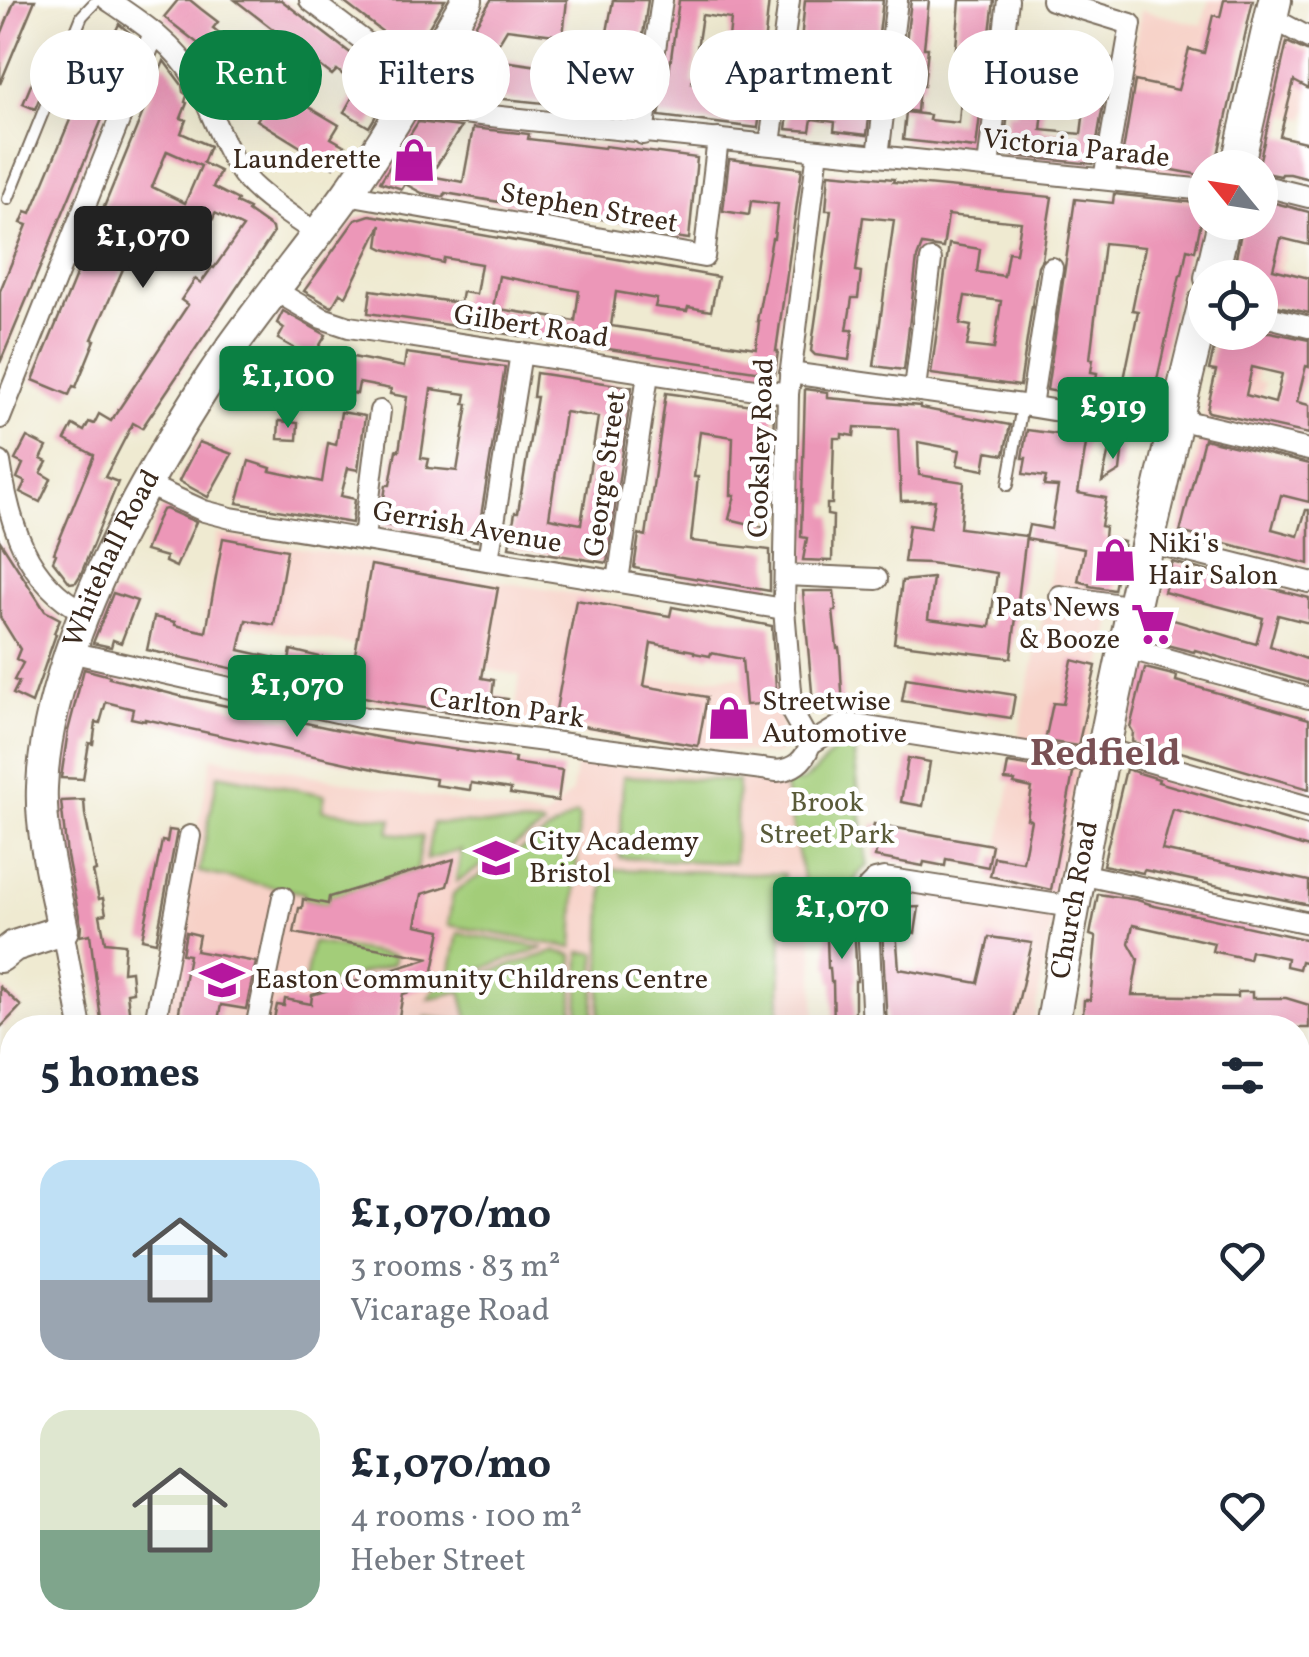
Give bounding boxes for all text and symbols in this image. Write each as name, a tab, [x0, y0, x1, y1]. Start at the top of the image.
chip: Buy	[30, 30, 159, 120]
chip: Rent	[179, 30, 322, 120]
chip: Filters	[342, 30, 510, 120]
chip: New	[530, 30, 670, 120]
chip: Apartment	[690, 30, 928, 120]
chip: House	[948, 30, 1114, 120]
street label: Victoria Parade	[981, 120, 1171, 178]
shop icon: Launderette	[390, 136, 438, 184]
place label: Launderette	[232, 141, 381, 180]
north arrow	[1188, 150, 1278, 240]
map controls	[1188, 150, 1278, 350]
street label: Stephen Street	[497, 174, 681, 244]
pin: £1,070	[62, 206, 224, 291]
text: £1,070	[96, 216, 190, 260]
button: locate	[1188, 260, 1278, 350]
street label: Gilbert Road	[451, 296, 611, 358]
pin: £1,100	[207, 346, 369, 431]
text: £1,100	[241, 356, 335, 400]
street label: Cooksley Road	[739, 358, 785, 538]
pin: £919	[1054, 377, 1172, 462]
text: £919	[1080, 387, 1146, 431]
street label: George Street	[575, 389, 637, 559]
street label: Whitehall Road	[54, 463, 170, 653]
street label: Gerrish Avenue	[369, 492, 565, 564]
place label: Niki's Hair Salon	[1148, 525, 1278, 596]
shop icon: Niki's Hair Salon	[1091, 536, 1139, 584]
place label: Pats News & Booze	[995, 589, 1120, 660]
supermarket icon: Pats News & Booze	[1129, 600, 1177, 648]
pin: £1,070	[216, 655, 378, 740]
text: £1,070	[250, 665, 344, 709]
street label: Carlton Park	[427, 679, 587, 739]
place label: Streetwise Automotive	[762, 683, 907, 754]
shop icon: Streetwise Automotive	[705, 694, 753, 742]
district label: Redfield	[1030, 729, 1180, 782]
park label: Brook Street Park	[759, 784, 895, 855]
street label: Church Road	[1041, 818, 1109, 982]
place label: City Academy Bristol	[529, 823, 699, 894]
school or university icon: City Academy Bristol	[472, 834, 520, 882]
pin: £1,070	[761, 877, 923, 962]
text: £1,070	[795, 887, 889, 931]
school or university icon: Easton Community Childrens Centre	[198, 956, 246, 1004]
place label: Easton Community Childrens Centre	[255, 961, 708, 1000]
text: 5 homes	[40, 1046, 200, 1105]
icon: filters	[1215, 1048, 1270, 1103]
text: £1,070/mo	[350, 1187, 551, 1246]
icon: home	[120, 1200, 240, 1320]
icon: heart	[1215, 1233, 1270, 1288]
text: 3 rooms · 83 m²	[350, 1246, 561, 1290]
text: Vicarage Road	[350, 1290, 550, 1334]
text: £1,070/mo	[350, 1437, 551, 1496]
icon: home	[120, 1450, 240, 1570]
icon: heart	[1215, 1483, 1270, 1538]
text: 4 rooms · 100 m²	[350, 1496, 582, 1540]
text: Heber Street	[350, 1540, 526, 1584]

